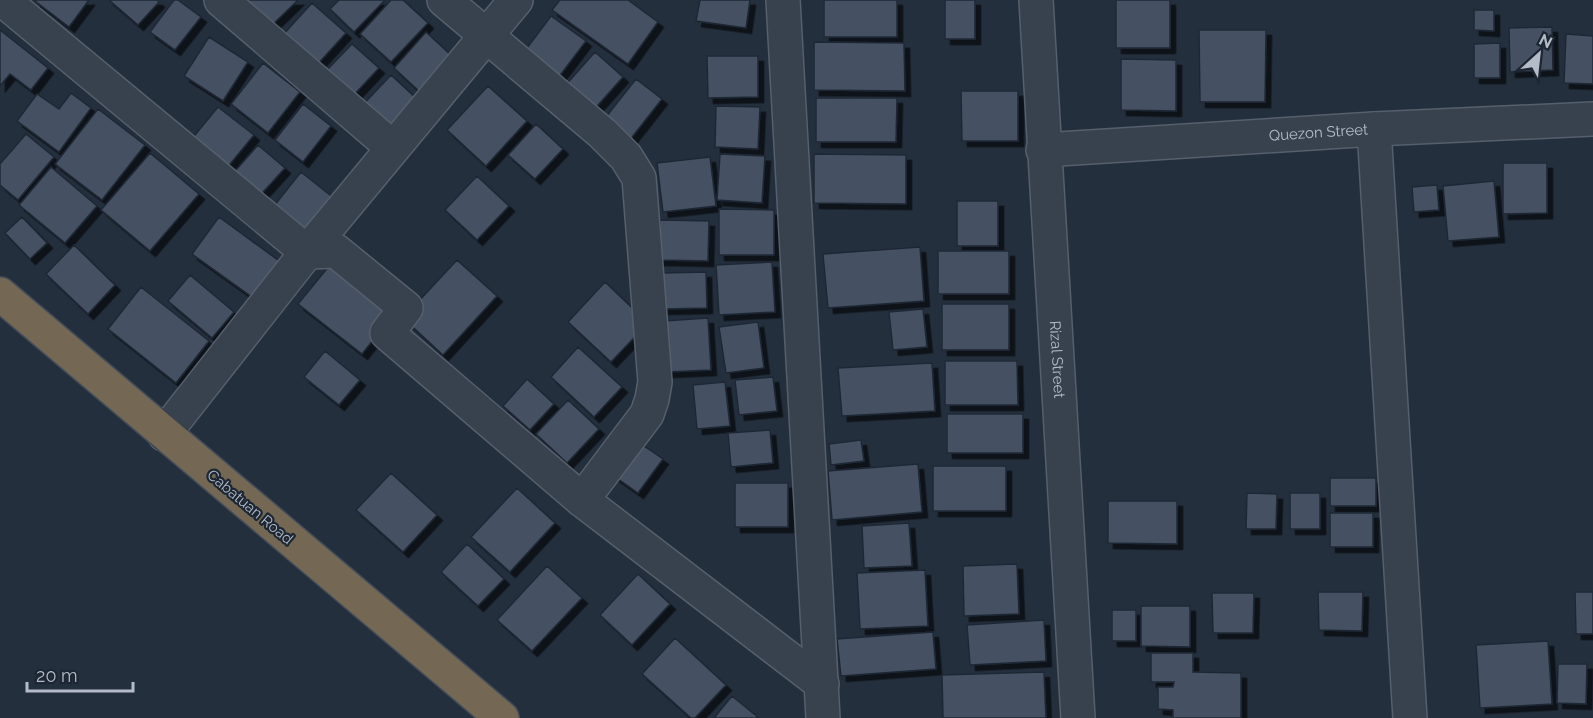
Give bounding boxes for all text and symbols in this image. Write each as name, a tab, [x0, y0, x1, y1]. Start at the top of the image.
north arrow	[1509, 24, 1569, 84]
text: N	[1536, 30, 1555, 52]
street label: Quezon Street	[1268, 120, 1369, 145]
street label: Rizal Street	[1046, 320, 1068, 399]
street label: Cabatuan Road	[203, 466, 297, 548]
scale bar	[27, 655, 134, 693]
text: 20 m	[36, 665, 78, 686]

